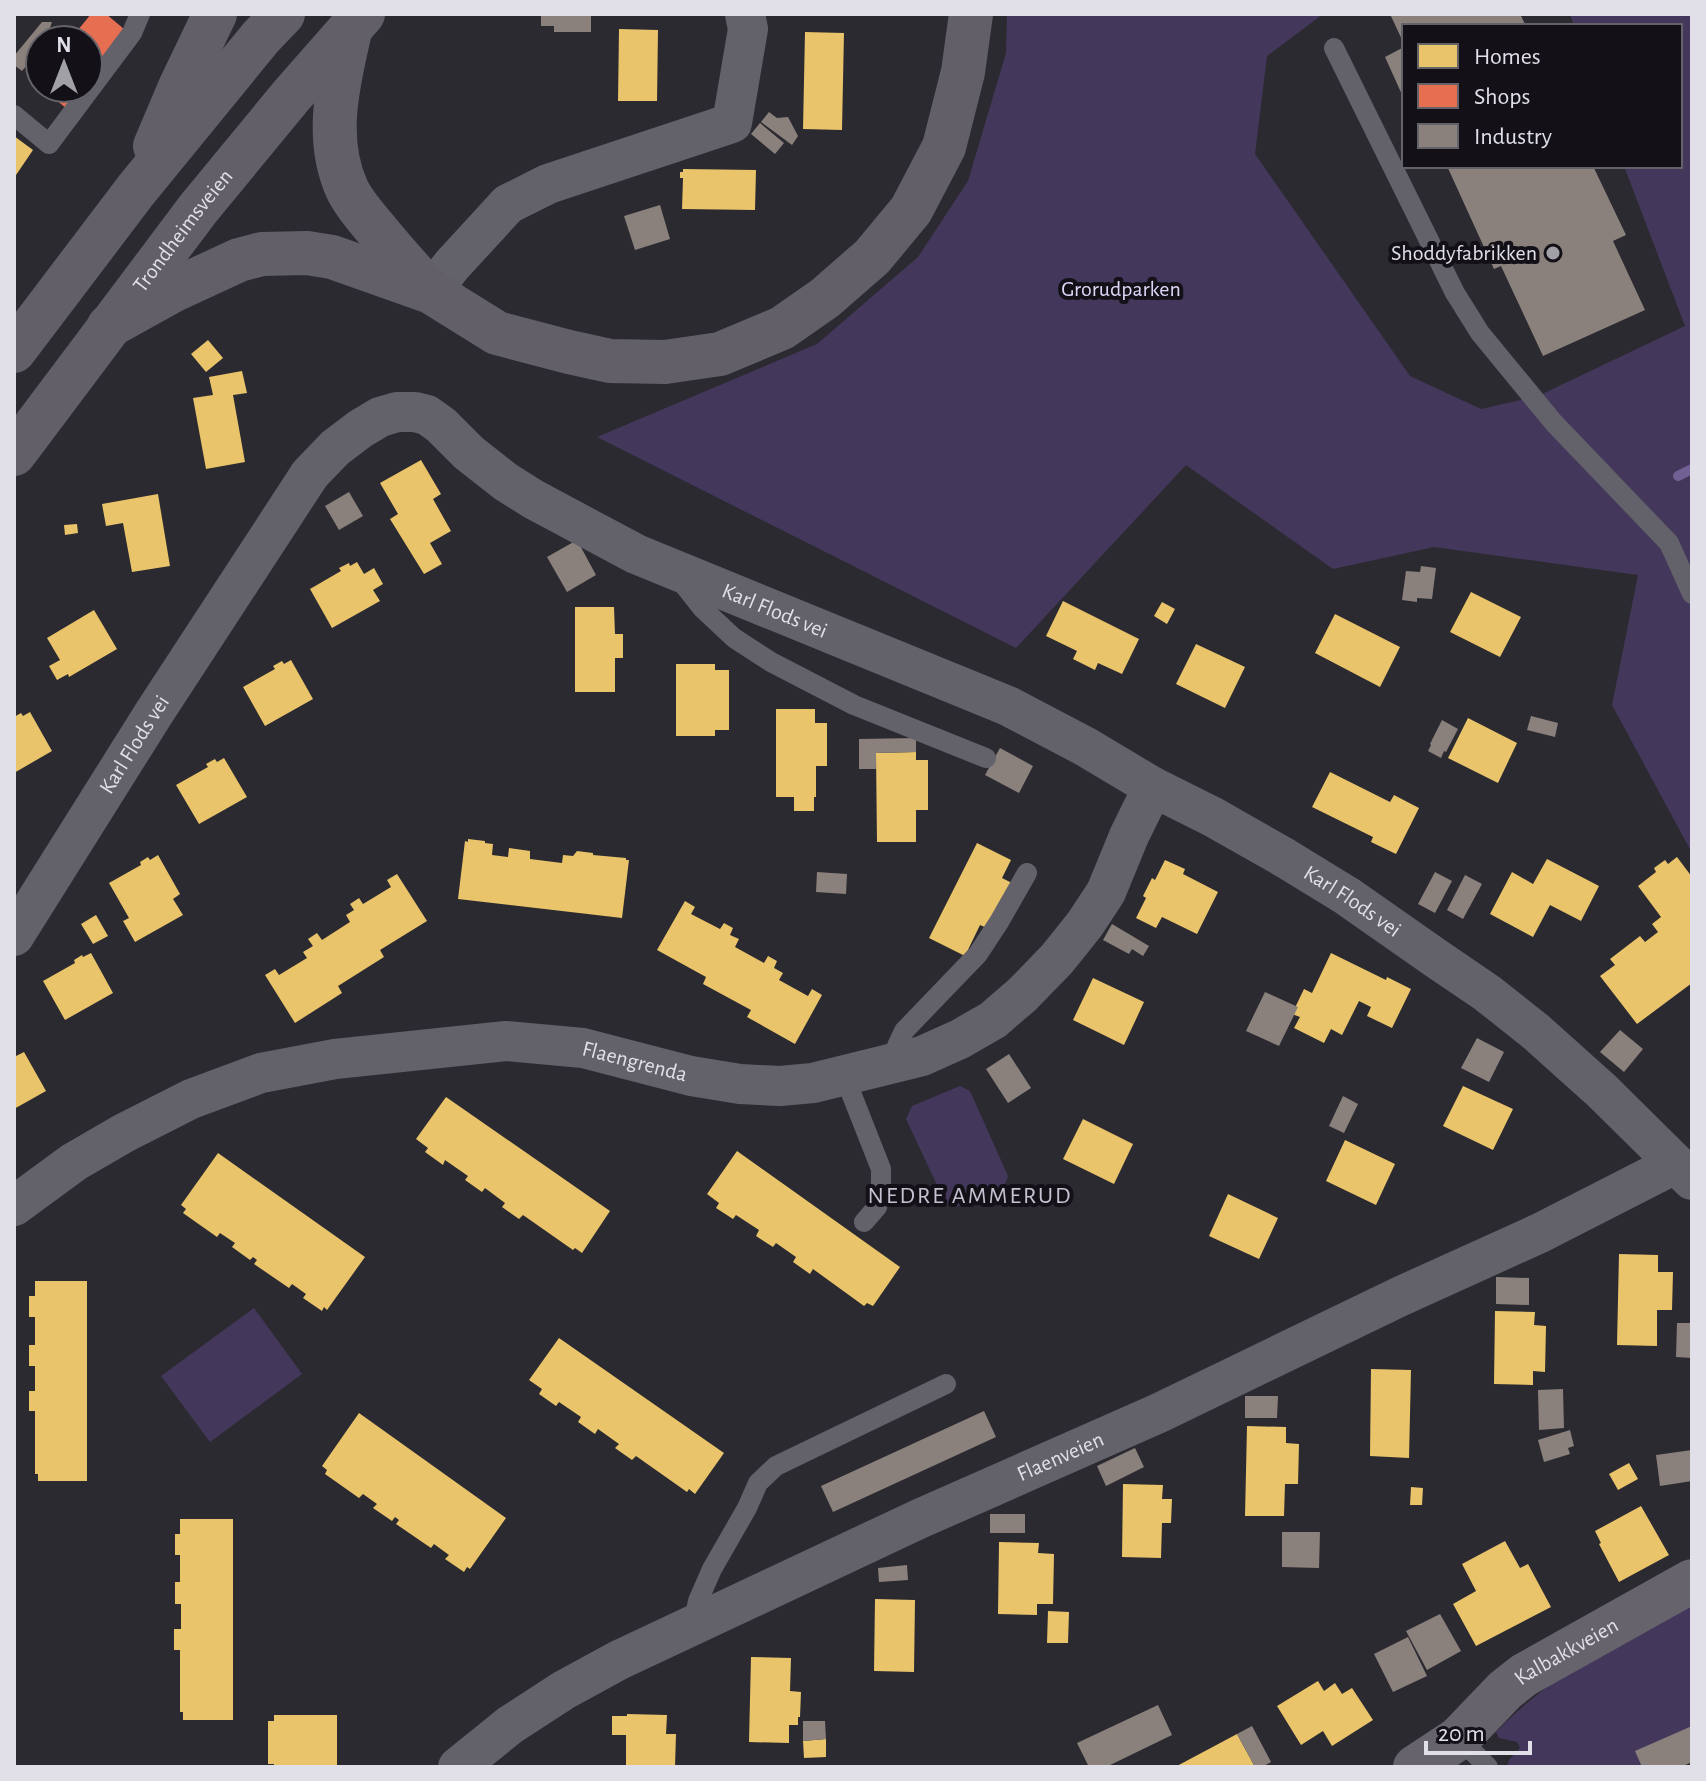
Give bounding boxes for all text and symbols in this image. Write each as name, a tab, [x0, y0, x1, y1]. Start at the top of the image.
north arrow	[24, 24, 104, 104]
legend	[1402, 24, 1682, 168]
text: N	[56, 34, 72, 56]
text: Homes	[1474, 45, 1541, 69]
text: Shops	[1474, 85, 1530, 109]
text: Industry	[1474, 125, 1552, 149]
street label: Trondheimsveien	[129, 165, 237, 296]
place label: Shoddyfabrikken	[1391, 242, 1537, 264]
marker: Shoddyfabrikken	[1544, 244, 1562, 262]
park label: Grorudparken	[1061, 278, 1181, 300]
street label: Karl Flods vei	[719, 579, 831, 642]
street label: Karl Flods vei	[95, 692, 173, 798]
street label: Karl Flods vei	[1300, 861, 1405, 941]
street label: Flaengrenda	[580, 1037, 690, 1086]
district label: NEDRE AMMERUD	[868, 1184, 1073, 1208]
street label: Flaenveien	[1014, 1428, 1107, 1485]
street label: Kalbakkveien	[1510, 1614, 1622, 1689]
scale bar	[1426, 1705, 1530, 1755]
text: 20 m	[1438, 1722, 1485, 1746]

